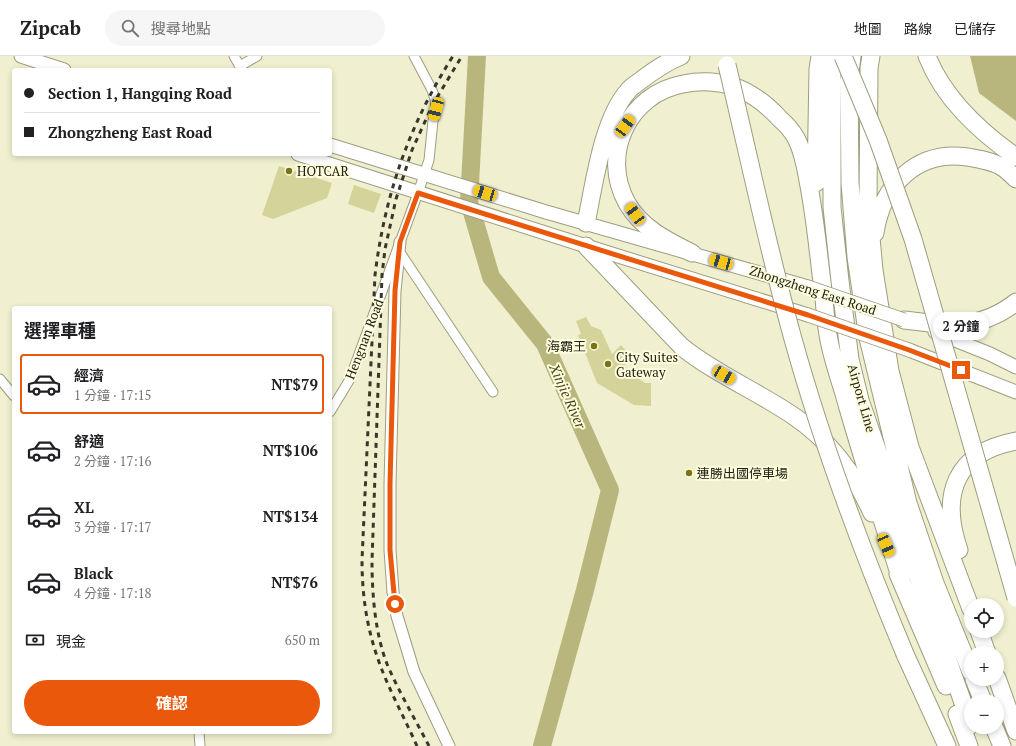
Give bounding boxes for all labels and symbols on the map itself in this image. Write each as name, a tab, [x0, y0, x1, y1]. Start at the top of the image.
car	[427, 96, 445, 122]
car	[613, 113, 637, 139]
place label: HOTCAR	[297, 162, 349, 180]
marker: HOTCAR	[284, 166, 294, 176]
car	[472, 184, 498, 202]
car	[623, 201, 647, 227]
car	[708, 253, 734, 271]
street label: Zhongzheng East Road	[747, 261, 879, 319]
street label: Hengnan Road	[340, 296, 388, 382]
callout: 2 分鐘	[933, 312, 989, 340]
place label: 海霸王	[547, 337, 586, 355]
marker: 海霸王	[589, 341, 599, 351]
place label: City Suites Gateway	[616, 348, 678, 381]
marker: City Suites Gateway	[603, 359, 613, 369]
water label: Xinjie River	[545, 360, 591, 432]
route end	[952, 361, 970, 379]
street label: Airport Line	[844, 362, 880, 434]
car	[711, 364, 737, 386]
place label: 連勝出國停車場	[697, 464, 788, 482]
marker: 連勝出國停車場	[684, 468, 694, 478]
car	[876, 532, 896, 558]
route start	[386, 595, 404, 613]

